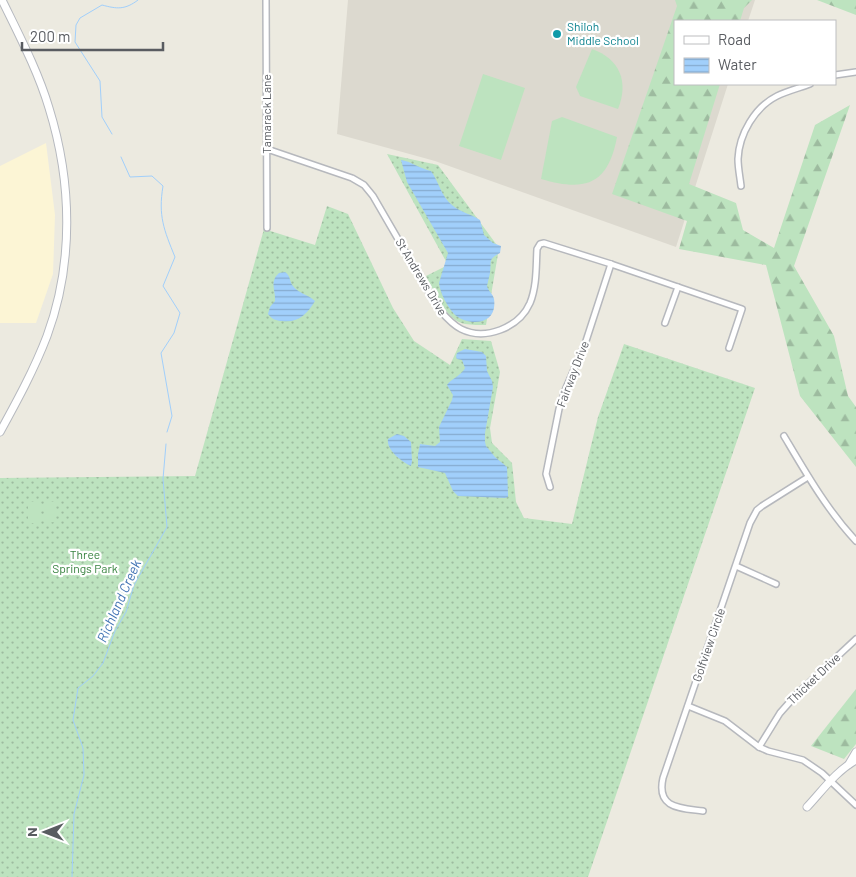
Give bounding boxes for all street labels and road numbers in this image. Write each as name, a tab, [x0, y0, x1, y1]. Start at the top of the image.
street label: Tamarack Lane	[259, 74, 273, 154]
street label: St Andrews Drive	[393, 235, 450, 318]
street label: Fairway Drive	[553, 339, 591, 409]
street label: Golfview Circle	[689, 606, 727, 683]
street label: Thicket Drive	[784, 650, 843, 707]

